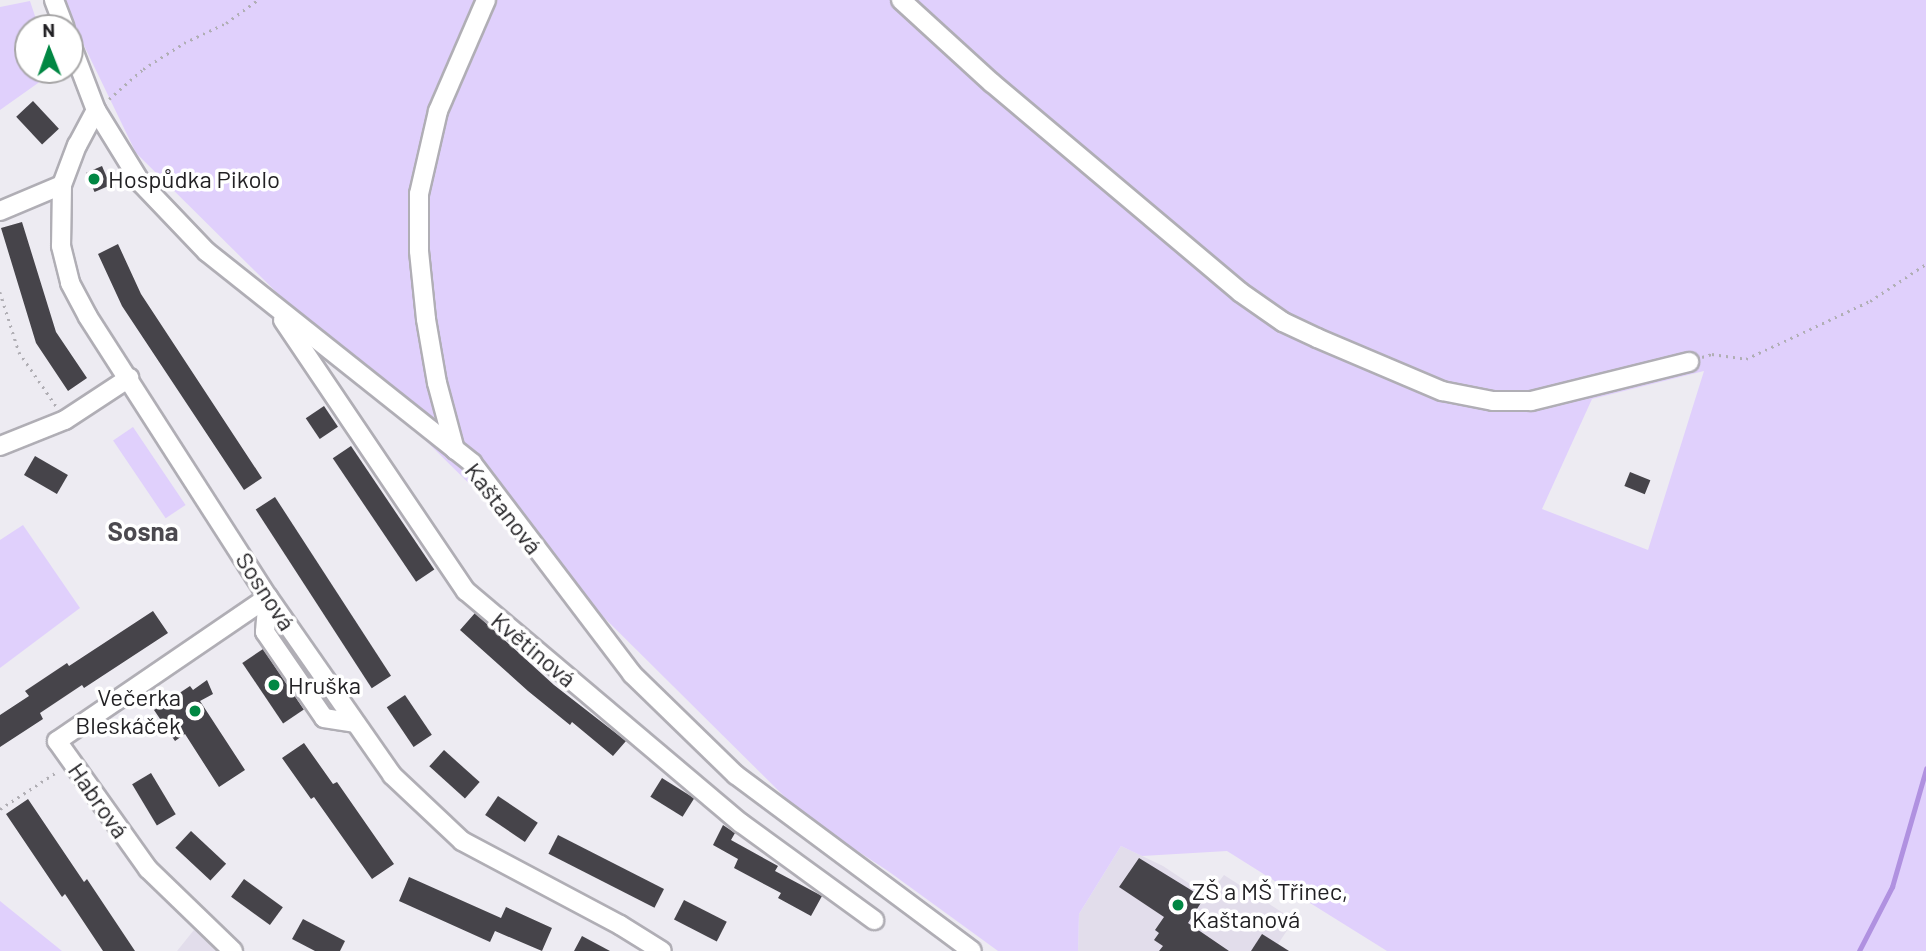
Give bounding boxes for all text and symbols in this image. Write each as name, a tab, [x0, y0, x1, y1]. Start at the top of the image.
north arrow	[14, 14, 84, 84]
text: N	[42, 18, 55, 41]
place label: Hospůdka Pikolo	[108, 165, 280, 193]
marker: Hospůdka Pikolo	[86, 171, 102, 187]
street label: Kaštanová	[459, 456, 549, 560]
district label: Sosna	[108, 515, 178, 547]
street label: Sosnová	[230, 547, 302, 635]
street label: Květinová	[486, 605, 582, 693]
place label: Hruška	[288, 671, 361, 699]
marker: Hruška	[266, 677, 282, 693]
place label: Večerka Bleskáček	[75, 683, 181, 739]
marker: Večerka Bleskáček	[187, 703, 203, 719]
street label: Habrová	[63, 757, 135, 843]
place label: ZŠ a MŠ Třinec, Kaštanová	[1192, 877, 1348, 933]
marker: ZŠ a MŠ Třinec, Kaštanová	[1170, 897, 1186, 913]

